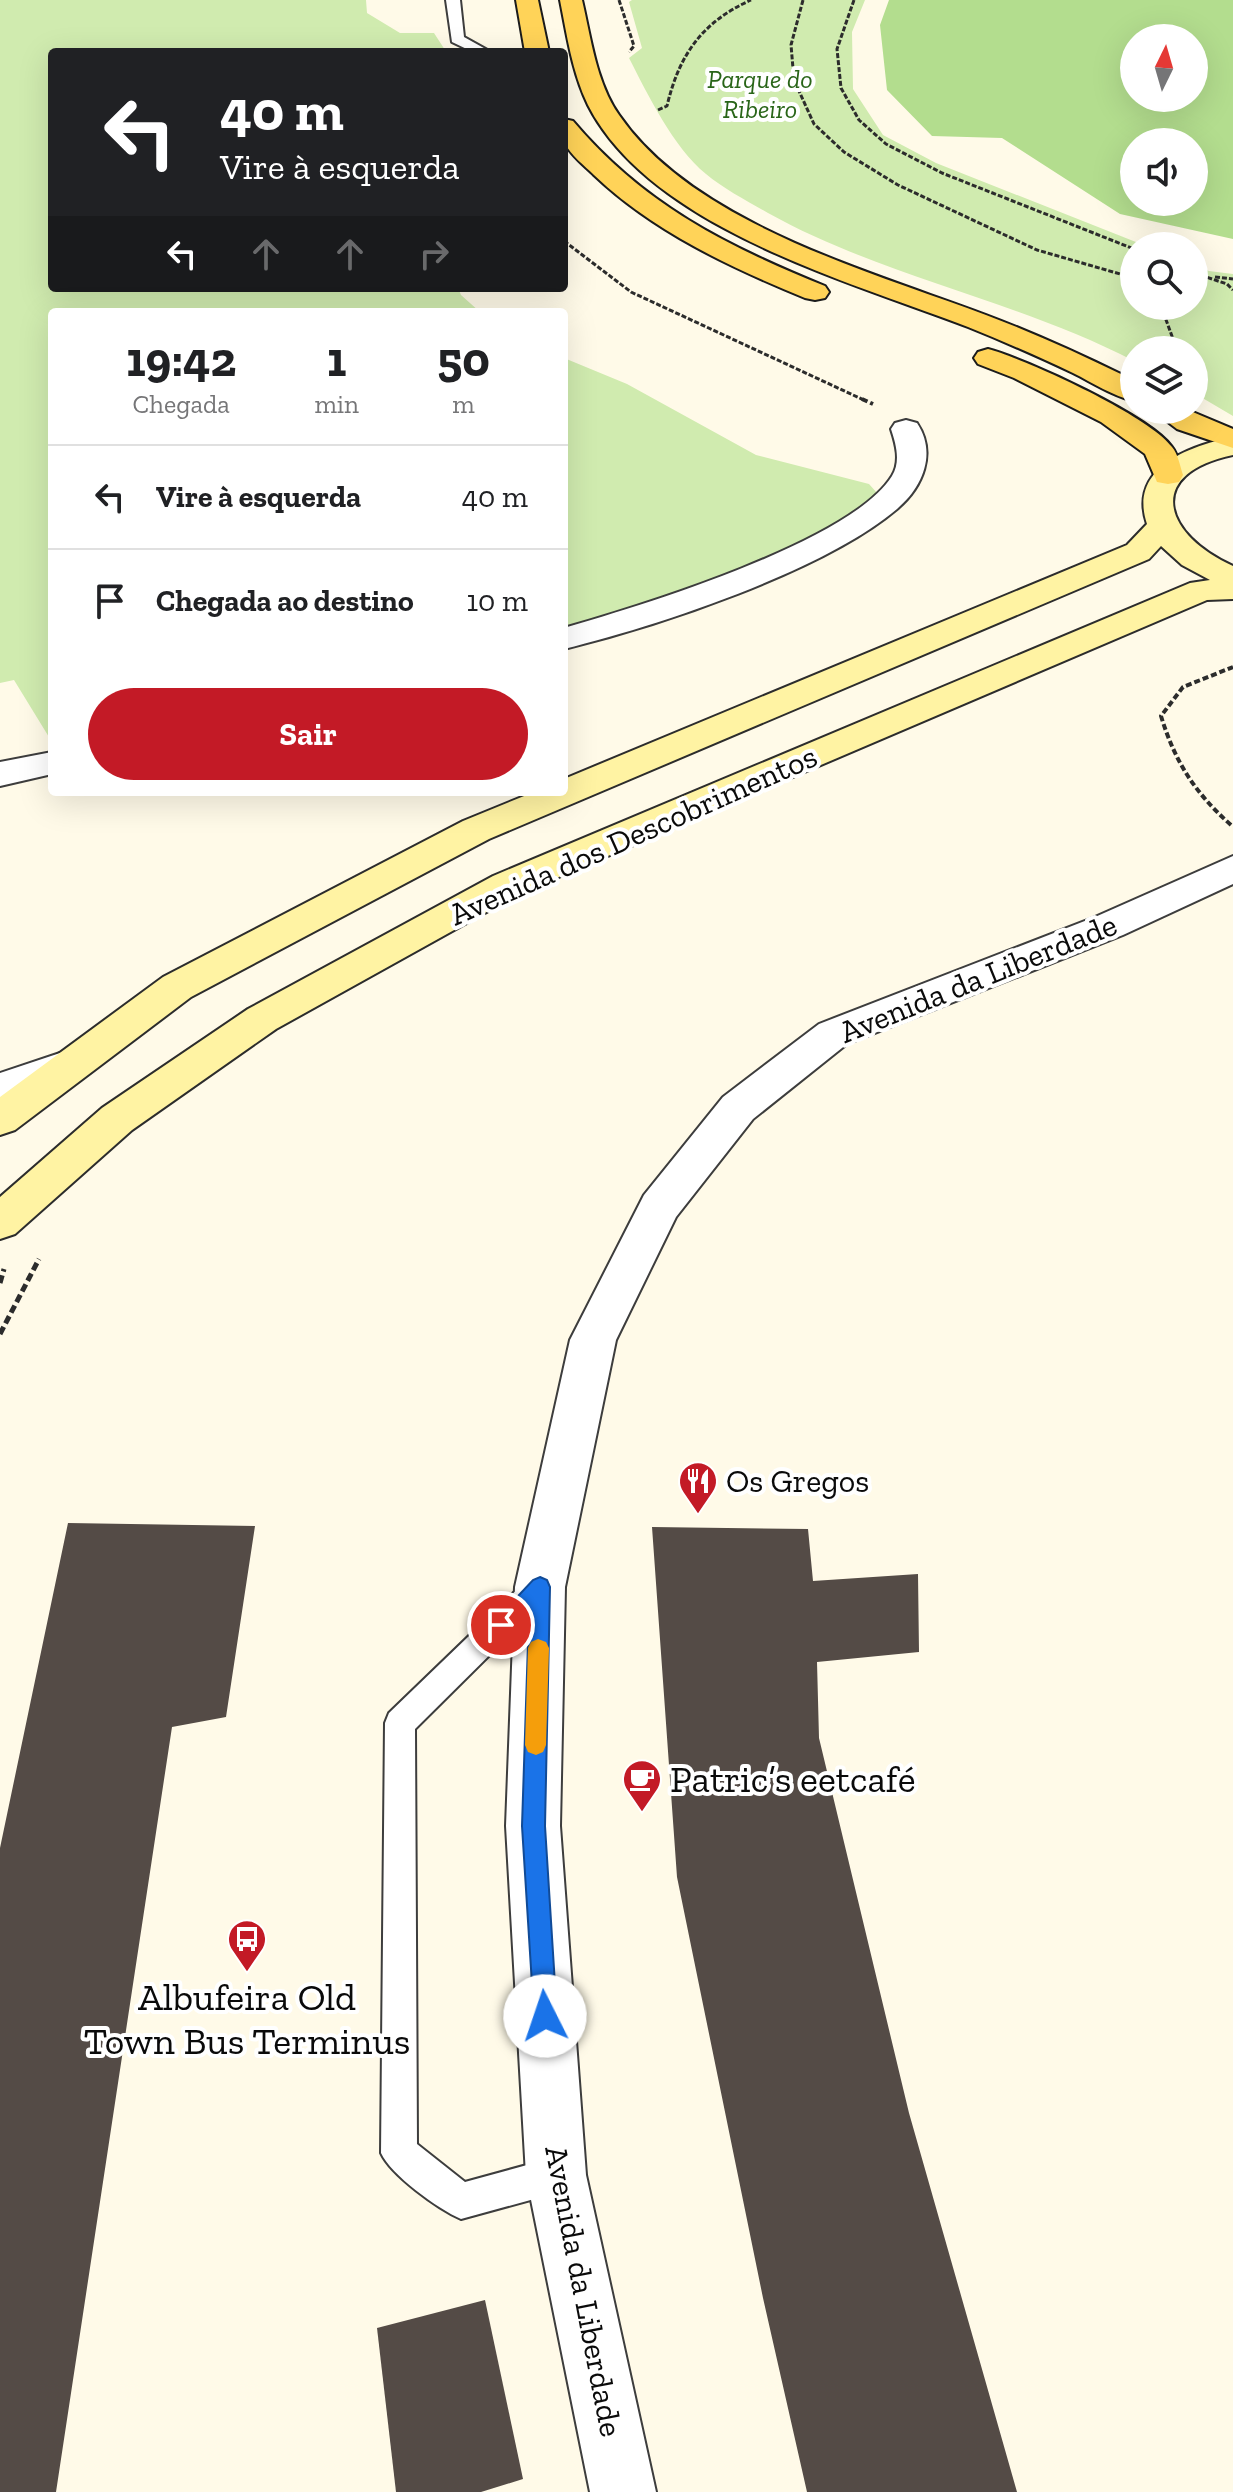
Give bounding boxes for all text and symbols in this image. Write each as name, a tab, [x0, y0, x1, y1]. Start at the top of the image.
north arrow	[1120, 24, 1208, 112]
map controls	[1120, 24, 1208, 424]
park label: Parque do Ribeiro	[707, 63, 813, 125]
text: 40 m	[220, 77, 344, 144]
icon: left	[88, 80, 192, 184]
button: sound	[1120, 128, 1208, 216]
text: Vire à esquerda	[220, 145, 460, 188]
icon: left	[160, 232, 204, 276]
icon: ahead	[244, 232, 288, 276]
icon: ahead	[328, 232, 372, 276]
icon: right	[412, 232, 456, 276]
button: search	[1120, 232, 1208, 320]
text: 19:42	[126, 331, 236, 388]
text: 1	[327, 331, 346, 388]
text: 50	[437, 331, 490, 388]
button: layers	[1120, 336, 1208, 424]
text: Chegada	[133, 388, 230, 420]
text: min	[314, 388, 359, 420]
text: m	[452, 388, 475, 420]
icon: left	[88, 475, 132, 519]
text: Vire à esquerda	[156, 479, 361, 515]
text: 40 m	[462, 479, 528, 515]
icon: arrive	[88, 579, 132, 623]
text: Chegada ao destino	[156, 583, 414, 619]
text: 10 m	[466, 583, 528, 619]
button: Sair	[88, 688, 528, 780]
street label: Avenida dos Descobrimentos	[443, 737, 823, 933]
street label: Avenida da Liberdade	[834, 905, 1122, 1051]
restaurant icon: Os Gregos	[677, 1460, 719, 1515]
place label: Os Gregos	[726, 1462, 869, 1500]
pin	[467, 1591, 535, 1659]
icon: arrive	[479, 1603, 523, 1647]
place label: Patric’s eetcafé	[670, 1756, 916, 1802]
cafe icon: Patric’s eetcafé	[621, 1758, 663, 1813]
bus stop icon: Albufeira Old Town Bus Terminus	[226, 1918, 268, 1973]
place label: Albufeira Old Town Bus Terminus	[84, 1974, 410, 2064]
position arrow	[503, 1974, 587, 2058]
street label: Avenida da Liberdade	[537, 2142, 631, 2440]

